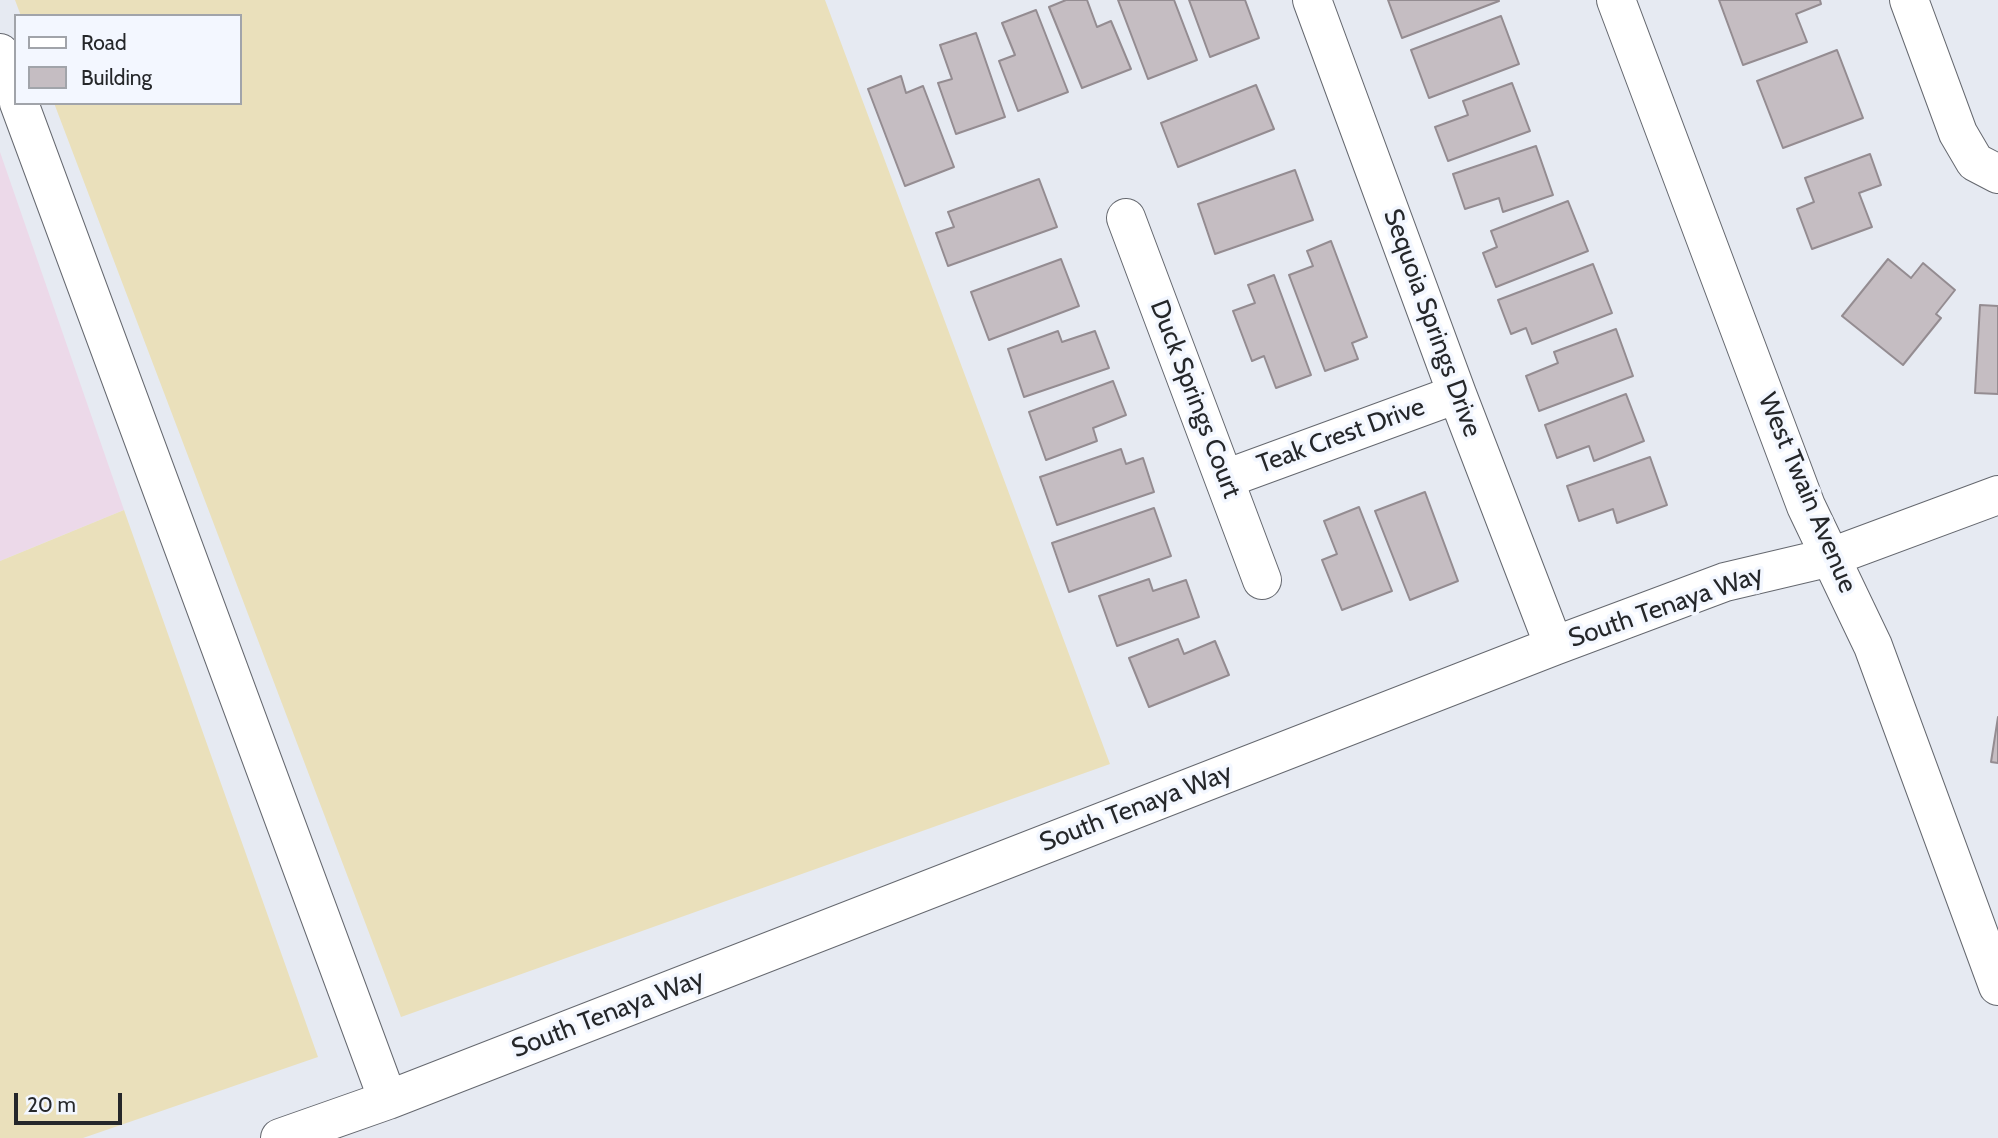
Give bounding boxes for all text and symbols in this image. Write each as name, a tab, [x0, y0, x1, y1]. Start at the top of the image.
legend	[14, 14, 242, 105]
text: Road	[81, 30, 127, 55]
text: Building	[81, 65, 152, 90]
street label: Sequoia Springs Drive	[1376, 205, 1488, 441]
street label: Duck Springs Court	[1143, 296, 1247, 502]
street label: West Twain Avenue	[1751, 389, 1863, 597]
street label: Teak Crest Drive	[1253, 391, 1429, 481]
street label: South Tenaya Way	[1565, 559, 1767, 655]
street label: South Tenaya Way	[1035, 757, 1237, 859]
street label: South Tenaya Way	[507, 963, 709, 1065]
scale bar	[18, 1078, 126, 1122]
text: 20 m	[27, 1092, 76, 1117]

